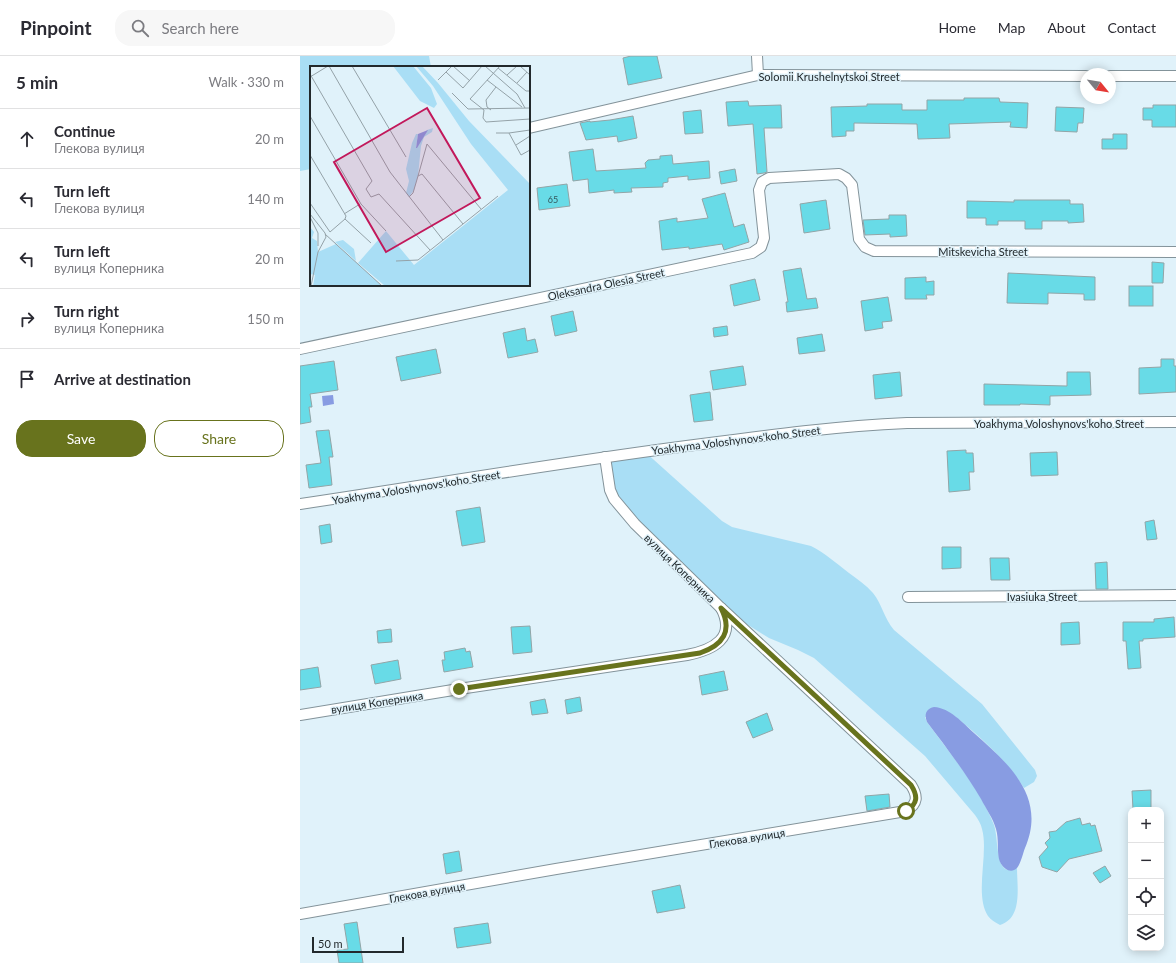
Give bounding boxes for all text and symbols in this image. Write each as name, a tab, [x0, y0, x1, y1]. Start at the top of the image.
search box	[115, 10, 395, 46]
text: Pinpoint	[20, 16, 91, 39]
icon: search	[129, 17, 151, 39]
text: Search here	[161, 19, 239, 37]
text: Home	[938, 19, 976, 36]
text: Map	[998, 19, 1025, 36]
text: About	[1047, 19, 1085, 36]
text: Contact	[1107, 19, 1156, 36]
inset map	[310, 66, 530, 286]
north arrow	[1080, 68, 1116, 104]
street label: Solomii Krushelnytskoi Street	[758, 70, 900, 83]
text: 5 min	[16, 72, 58, 93]
text: Walk · 330 m	[208, 74, 284, 90]
text: Continue	[54, 122, 115, 140]
icon: ahead	[16, 128, 38, 150]
text: 20 m	[255, 131, 284, 147]
text: Глекова вулиця	[54, 140, 145, 156]
text: Turn left	[54, 182, 110, 200]
icon: left	[16, 188, 38, 210]
text: 140 m	[247, 191, 284, 207]
house number: 65	[548, 194, 558, 205]
text: Глекова вулиця	[54, 200, 145, 216]
text: Turn left	[54, 242, 110, 260]
street label: Mitskevicha Street	[938, 245, 1028, 258]
icon: left	[16, 248, 38, 270]
text: 20 m	[255, 251, 284, 267]
text: вулиця Коперника	[54, 260, 164, 276]
street label: Oleksandra Olesia Street	[546, 265, 666, 303]
text: Turn right	[54, 302, 119, 320]
icon: right	[16, 308, 38, 330]
text: 150 m	[247, 311, 284, 327]
text: вулиця Коперника	[54, 320, 164, 336]
icon: arrive	[16, 368, 38, 390]
text: Arrive at destination	[54, 370, 191, 388]
street label: Yoakhyma Voloshynovs'koho Street	[974, 417, 1144, 430]
button: Save	[16, 420, 146, 457]
button: Share	[154, 420, 284, 457]
street label: Yoakhyma Voloshynovs'koho Street	[651, 423, 821, 457]
street label: Yoakhyma Voloshynovs'koho Street	[331, 467, 501, 507]
street label: вулиця Коперника	[642, 531, 718, 605]
street label: Ivasiuka Street	[1007, 590, 1077, 603]
route end	[450, 680, 468, 698]
street label: вулиця Коперника	[330, 688, 424, 716]
route start	[897, 802, 915, 820]
map controls	[1128, 807, 1164, 951]
button: +	[1128, 807, 1164, 843]
street label: Глекова вулиця	[708, 826, 786, 850]
button: −	[1128, 843, 1164, 879]
street label: Глекова вулиця	[388, 879, 466, 905]
button: locate	[1128, 879, 1164, 915]
button: layers	[1128, 915, 1164, 951]
scale bar	[312, 935, 404, 954]
text: 50 m	[318, 937, 343, 950]

